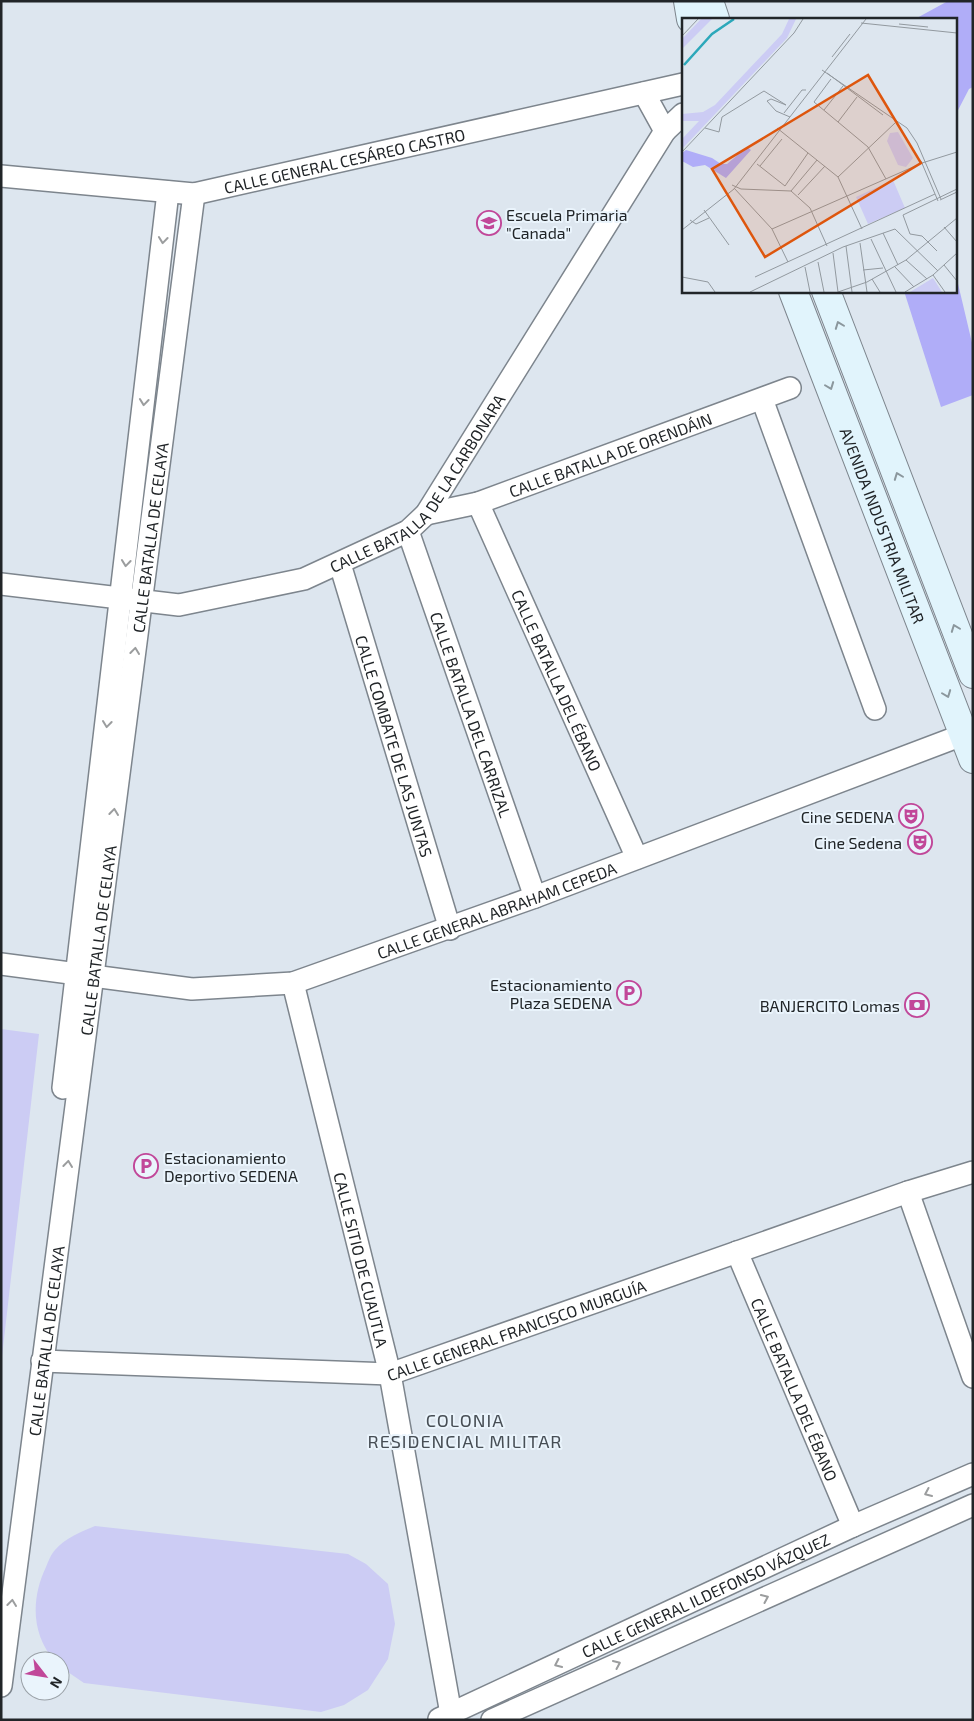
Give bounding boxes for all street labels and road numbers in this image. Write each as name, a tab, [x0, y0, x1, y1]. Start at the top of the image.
street label: CALLE GENERAL CESÁREO CASTRO	[222, 124, 467, 197]
street label: CALLE BATALLA DE LA CARBONARA	[326, 390, 508, 575]
street label: CALLE BATALLA DE ORENDÁIN	[506, 408, 714, 500]
street label: AVENIDA INDUSTRIA MILITAR	[837, 425, 929, 626]
street label: CALLE BATALLA DE CELAYA	[128, 441, 171, 634]
street label: CALLE BATALLA DEL ÉBANO	[508, 586, 606, 774]
street label: CALLE BATALLA DEL CARRIZAL	[427, 609, 516, 820]
street label: CALLE COMBATE DE LAS JUNTAS	[352, 633, 437, 859]
street label: CALLE BATALLA DE CELAYA	[76, 844, 119, 1037]
street label: CALLE GENERAL ABRAHAM CEPEDA	[374, 858, 619, 962]
street label: CALLE SITIO DE CUAUTLA	[331, 1170, 393, 1349]
street label: CALLE BATALLA DE CELAYA	[24, 1245, 67, 1437]
street label: CALLE GENERAL FRANCISCO MURGUÍA	[384, 1275, 648, 1384]
street label: CALLE BATALLA DEL ÉBANO	[748, 1295, 842, 1484]
street label: CALLE GENERAL ILDEFONSO VÁZQUEZ	[578, 1529, 833, 1661]

